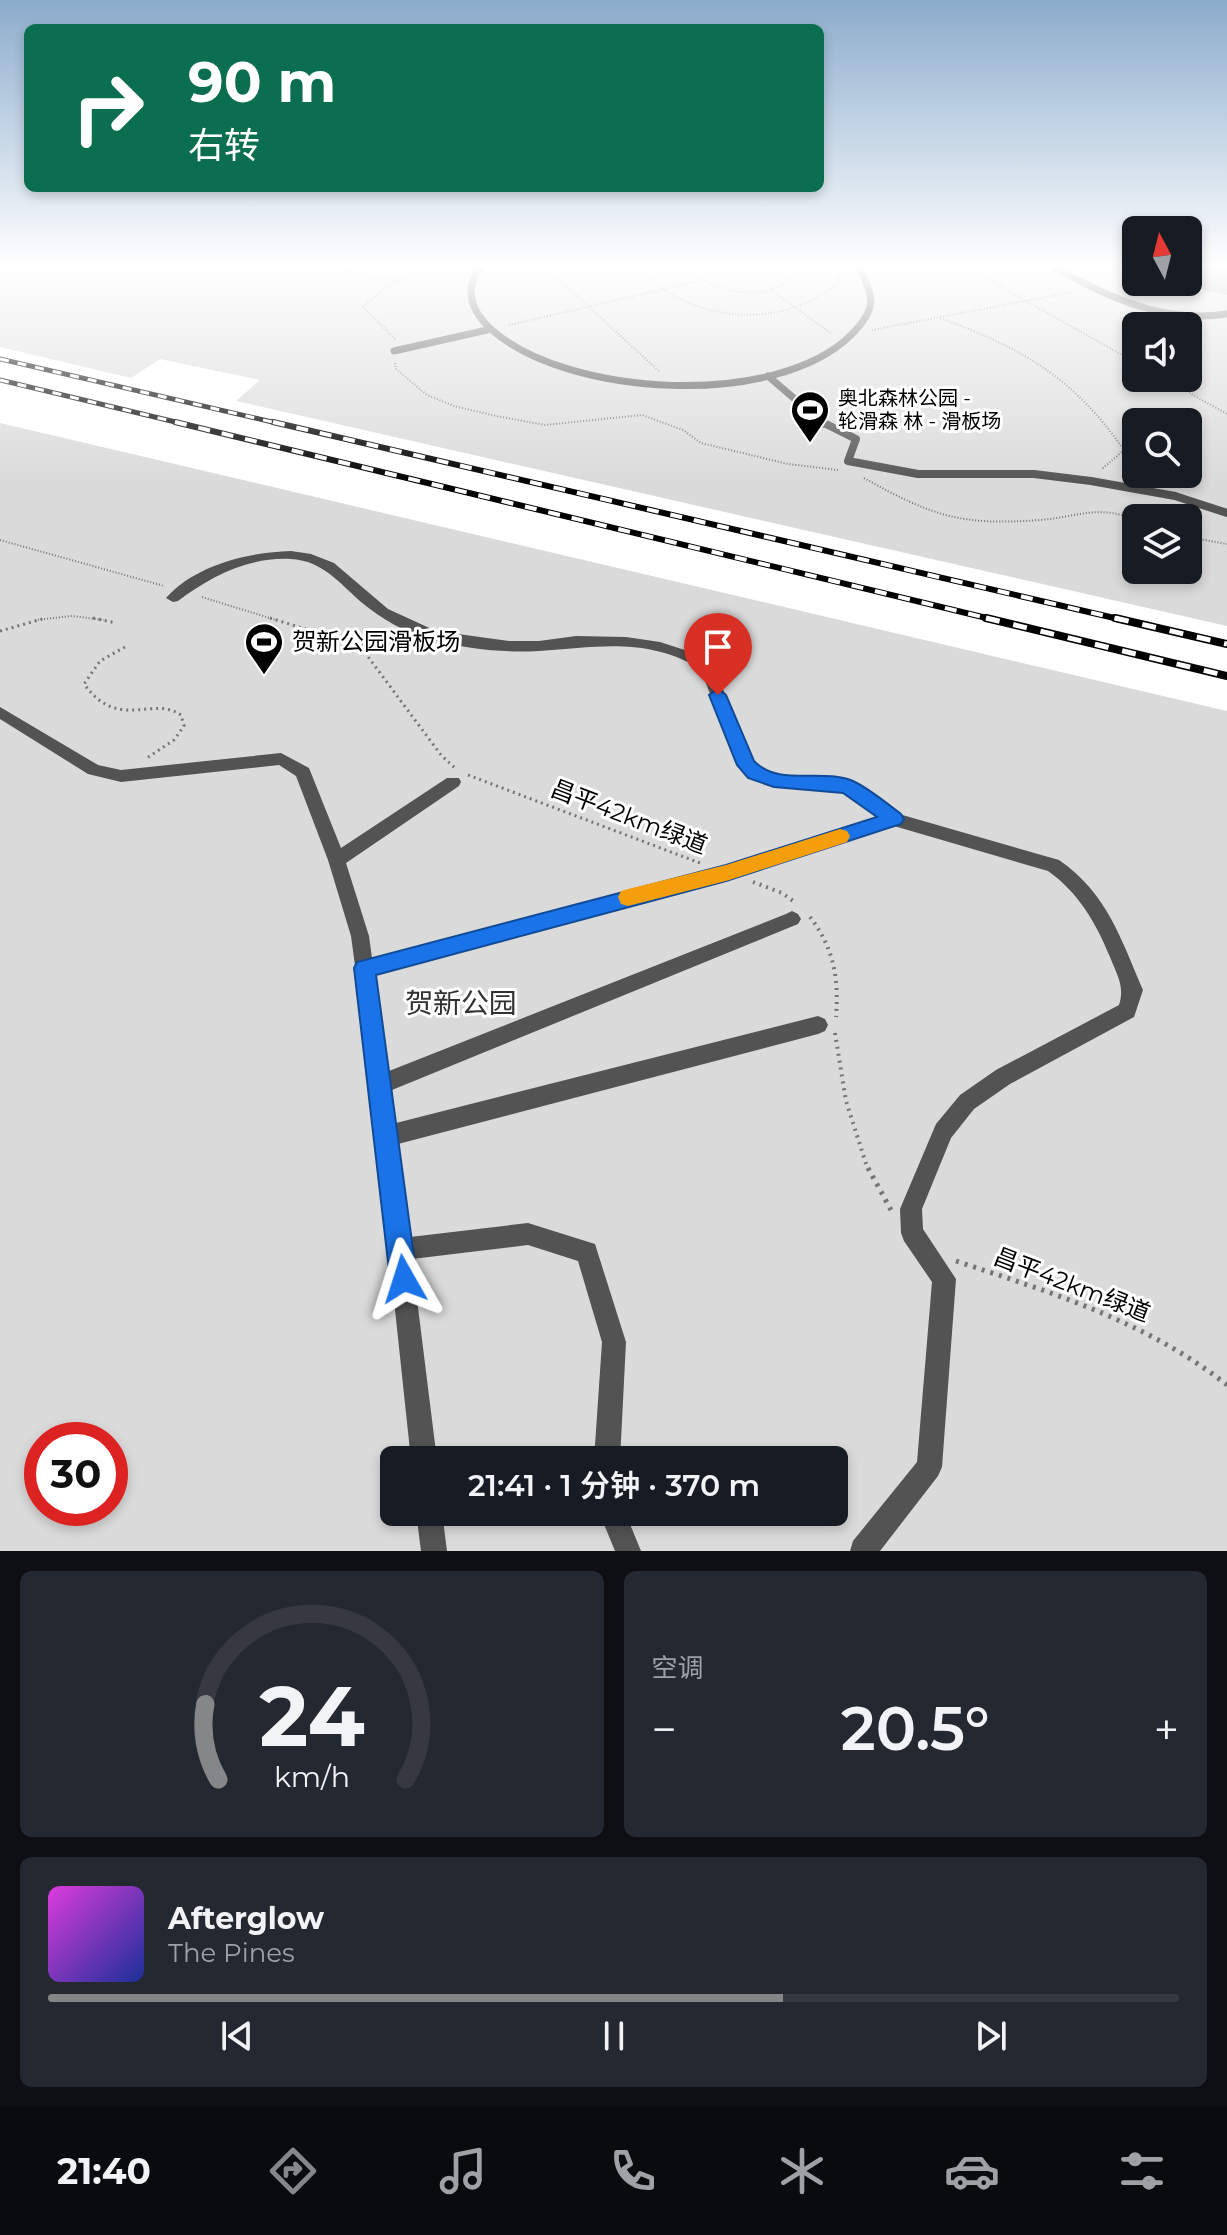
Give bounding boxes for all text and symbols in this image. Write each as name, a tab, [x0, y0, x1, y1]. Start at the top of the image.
text: 90 m	[188, 48, 336, 116]
icon: right	[56, 56, 160, 160]
text: 右转	[188, 123, 260, 167]
north arrow	[1122, 216, 1202, 296]
map controls	[1122, 216, 1202, 584]
button: sound	[1122, 312, 1202, 392]
place label: 奥北森林公园 - 轮滑森 林 - 滑板场	[838, 386, 1001, 433]
sports icon: 奥北森林公园 - 轮滑森 林 - 滑板场	[789, 389, 831, 444]
button: search	[1122, 408, 1202, 488]
button: layers	[1122, 504, 1202, 584]
pin	[684, 613, 752, 695]
sports icon: 贺新公园滑板场	[243, 621, 285, 676]
icon: arrive	[696, 625, 740, 669]
place label: 贺新公园滑板场	[292, 627, 460, 656]
street label: 昌平42km绿道	[547, 773, 711, 860]
park label: 贺新公园	[405, 986, 517, 1020]
position arrow	[362, 1237, 446, 1321]
street label: 昌平42km绿道	[990, 1241, 1154, 1328]
speed limit sign: 30	[24, 1422, 128, 1526]
text: 21:41 · 1 分钟 · 370 m	[468, 1467, 760, 1504]
text: 空调	[652, 1652, 704, 1684]
text: 24	[259, 1665, 365, 1767]
text: 20.5°	[841, 1692, 990, 1765]
text: −	[652, 1702, 677, 1756]
text: +	[1154, 1702, 1179, 1756]
text: km/h	[274, 1759, 350, 1794]
text: Afterglow	[168, 1900, 324, 1937]
text: The Pines	[168, 1937, 295, 1969]
icon: previous	[215, 2014, 259, 2058]
icon: pause	[592, 2014, 636, 2058]
icon: next	[969, 2014, 1013, 2058]
icon: directions	[265, 2143, 321, 2199]
icon: music	[435, 2143, 491, 2199]
icon: phone	[605, 2143, 661, 2199]
icon: climate	[774, 2143, 830, 2199]
icon: car	[944, 2143, 1000, 2199]
icon: filters	[1114, 2143, 1170, 2199]
text: 21:40	[57, 2149, 151, 2193]

